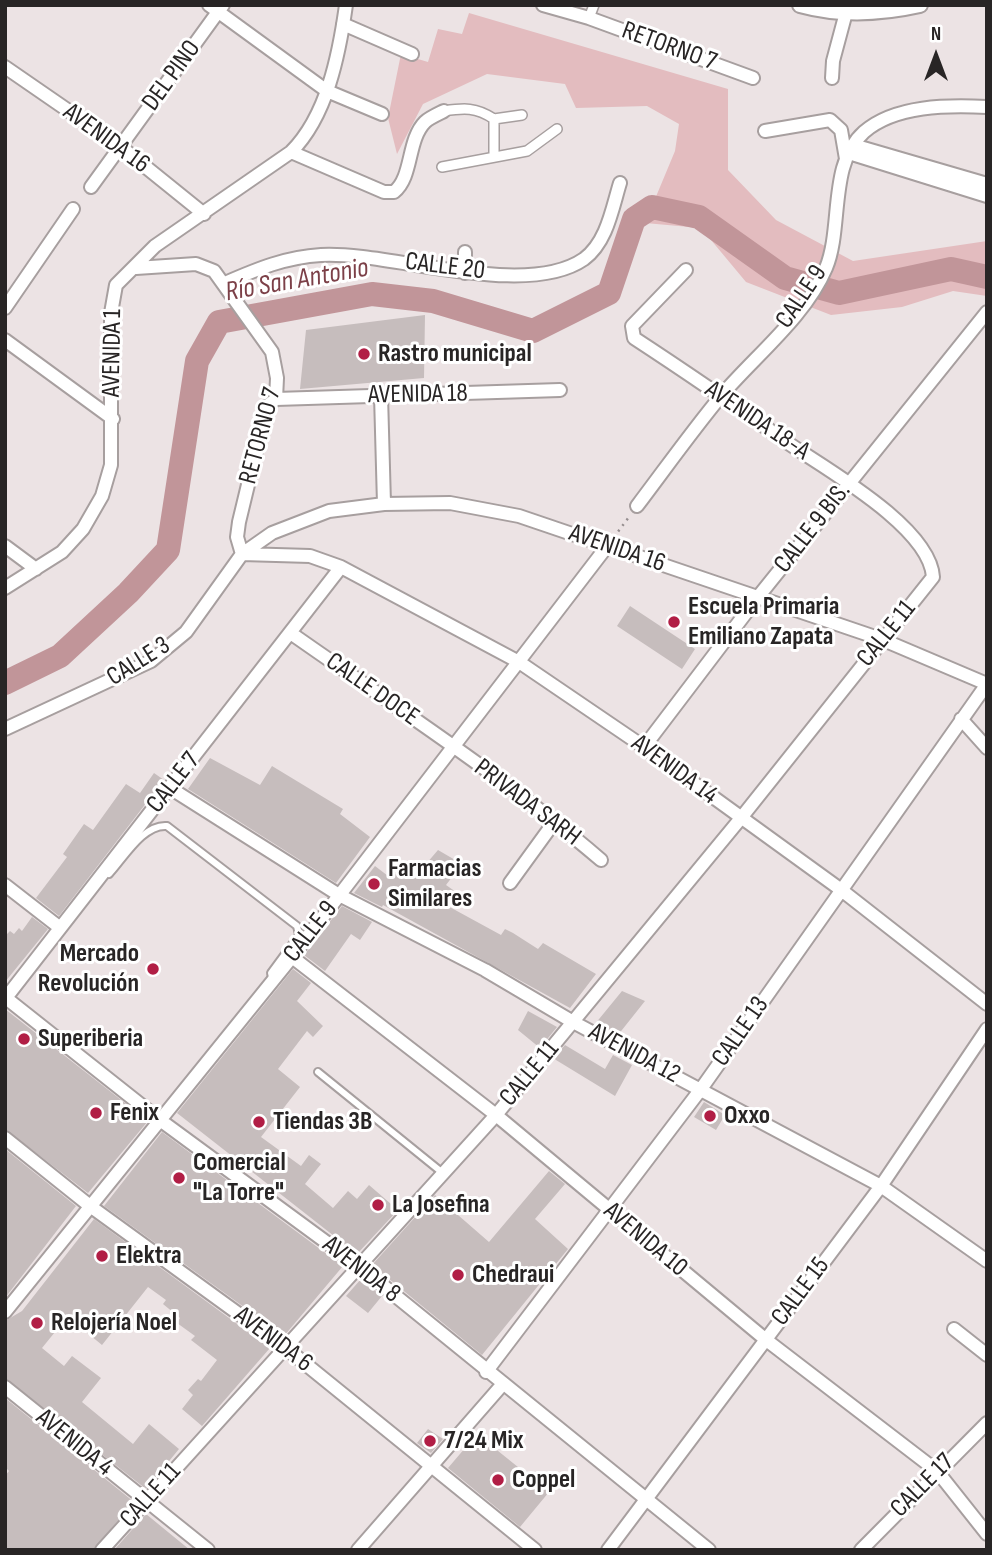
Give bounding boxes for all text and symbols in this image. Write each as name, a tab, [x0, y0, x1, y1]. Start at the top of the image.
street label: RETORNO 7	[617, 16, 721, 78]
north arrow	[901, 21, 971, 91]
text: N	[931, 23, 941, 46]
street label: DEL PINO	[136, 35, 208, 117]
street label: AVENIDA 16	[57, 97, 155, 181]
street label: CALLE 20	[403, 247, 487, 287]
water label: Río San Antonio	[223, 252, 371, 310]
street label: CALLE 9	[770, 260, 834, 334]
street label: AVENIDA 1	[97, 309, 129, 397]
place label: Rastro municipal	[378, 338, 532, 370]
marker: Rastro municipal	[356, 346, 372, 362]
street label: AVENIDA 18-A	[699, 375, 815, 467]
street label: AVENIDA 18	[368, 379, 468, 411]
street label: RETORNO 7	[233, 384, 289, 488]
street label: CALLE 9 BIS.	[768, 476, 858, 580]
street label: AVENIDA 16	[565, 518, 669, 580]
place label: Escuela Primaria Emiliano Zapata	[688, 591, 839, 652]
street label: CALLE 11	[851, 595, 923, 673]
marker: Escuela Primaria Emiliano Zapata	[666, 614, 682, 630]
street label: CALLE 3	[102, 631, 176, 693]
street label: CALLE DOCE	[319, 647, 425, 733]
street label: AVENIDA 14	[625, 728, 723, 812]
street label: CALLE 7	[141, 747, 207, 819]
street label: PRIVADA SARH	[467, 753, 587, 853]
place label: Farmacias Similares	[388, 853, 481, 914]
marker: Farmacias Similares	[366, 876, 382, 892]
street label: CALLE 9	[277, 895, 345, 969]
place label: Mercado Revolución	[38, 938, 139, 1000]
marker: Mercado Revolución	[145, 961, 161, 977]
street label: CALLE 13	[706, 991, 776, 1073]
street label: AVENIDA 12	[583, 1017, 685, 1091]
place label: Superiberia	[38, 1023, 143, 1055]
marker: Superiberia	[16, 1031, 32, 1047]
street label: CALLE 11	[494, 1035, 566, 1113]
place label: Fenix	[110, 1097, 159, 1129]
place label: Oxxo	[724, 1100, 770, 1132]
marker: Fenix	[88, 1105, 104, 1121]
place label: Tiendas 3B	[273, 1106, 372, 1138]
marker: Oxxo	[702, 1108, 718, 1124]
marker: Tiendas 3B	[251, 1114, 267, 1130]
place label: Comercial "La Torre"	[193, 1147, 286, 1208]
marker: Comercial "La Torre"	[171, 1170, 187, 1186]
place label: La Josefina	[392, 1189, 490, 1221]
street label: AVENIDA 10	[597, 1196, 693, 1284]
marker: La Josefina	[370, 1197, 386, 1213]
street label: AVENIDA 8	[316, 1230, 406, 1310]
place label: Elektra	[116, 1240, 182, 1272]
marker: Elektra	[94, 1248, 110, 1264]
street label: CALLE 15	[765, 1252, 837, 1332]
place label: Chedraui	[472, 1259, 554, 1291]
marker: Chedraui	[450, 1267, 466, 1283]
street label: AVENIDA 6	[228, 1300, 318, 1380]
place label: Relojería Noel	[51, 1307, 177, 1339]
marker: Relojería Noel	[29, 1315, 45, 1331]
street label: AVENIDA 4	[29, 1403, 119, 1483]
place label: 7/24 Mix	[444, 1425, 523, 1457]
marker: 7/24 Mix	[422, 1433, 438, 1449]
street label: CALLE 17	[885, 1448, 961, 1524]
street label: CALLE 11	[114, 1457, 188, 1535]
place label: Coppel	[512, 1464, 575, 1496]
marker: Coppel	[490, 1472, 506, 1488]

